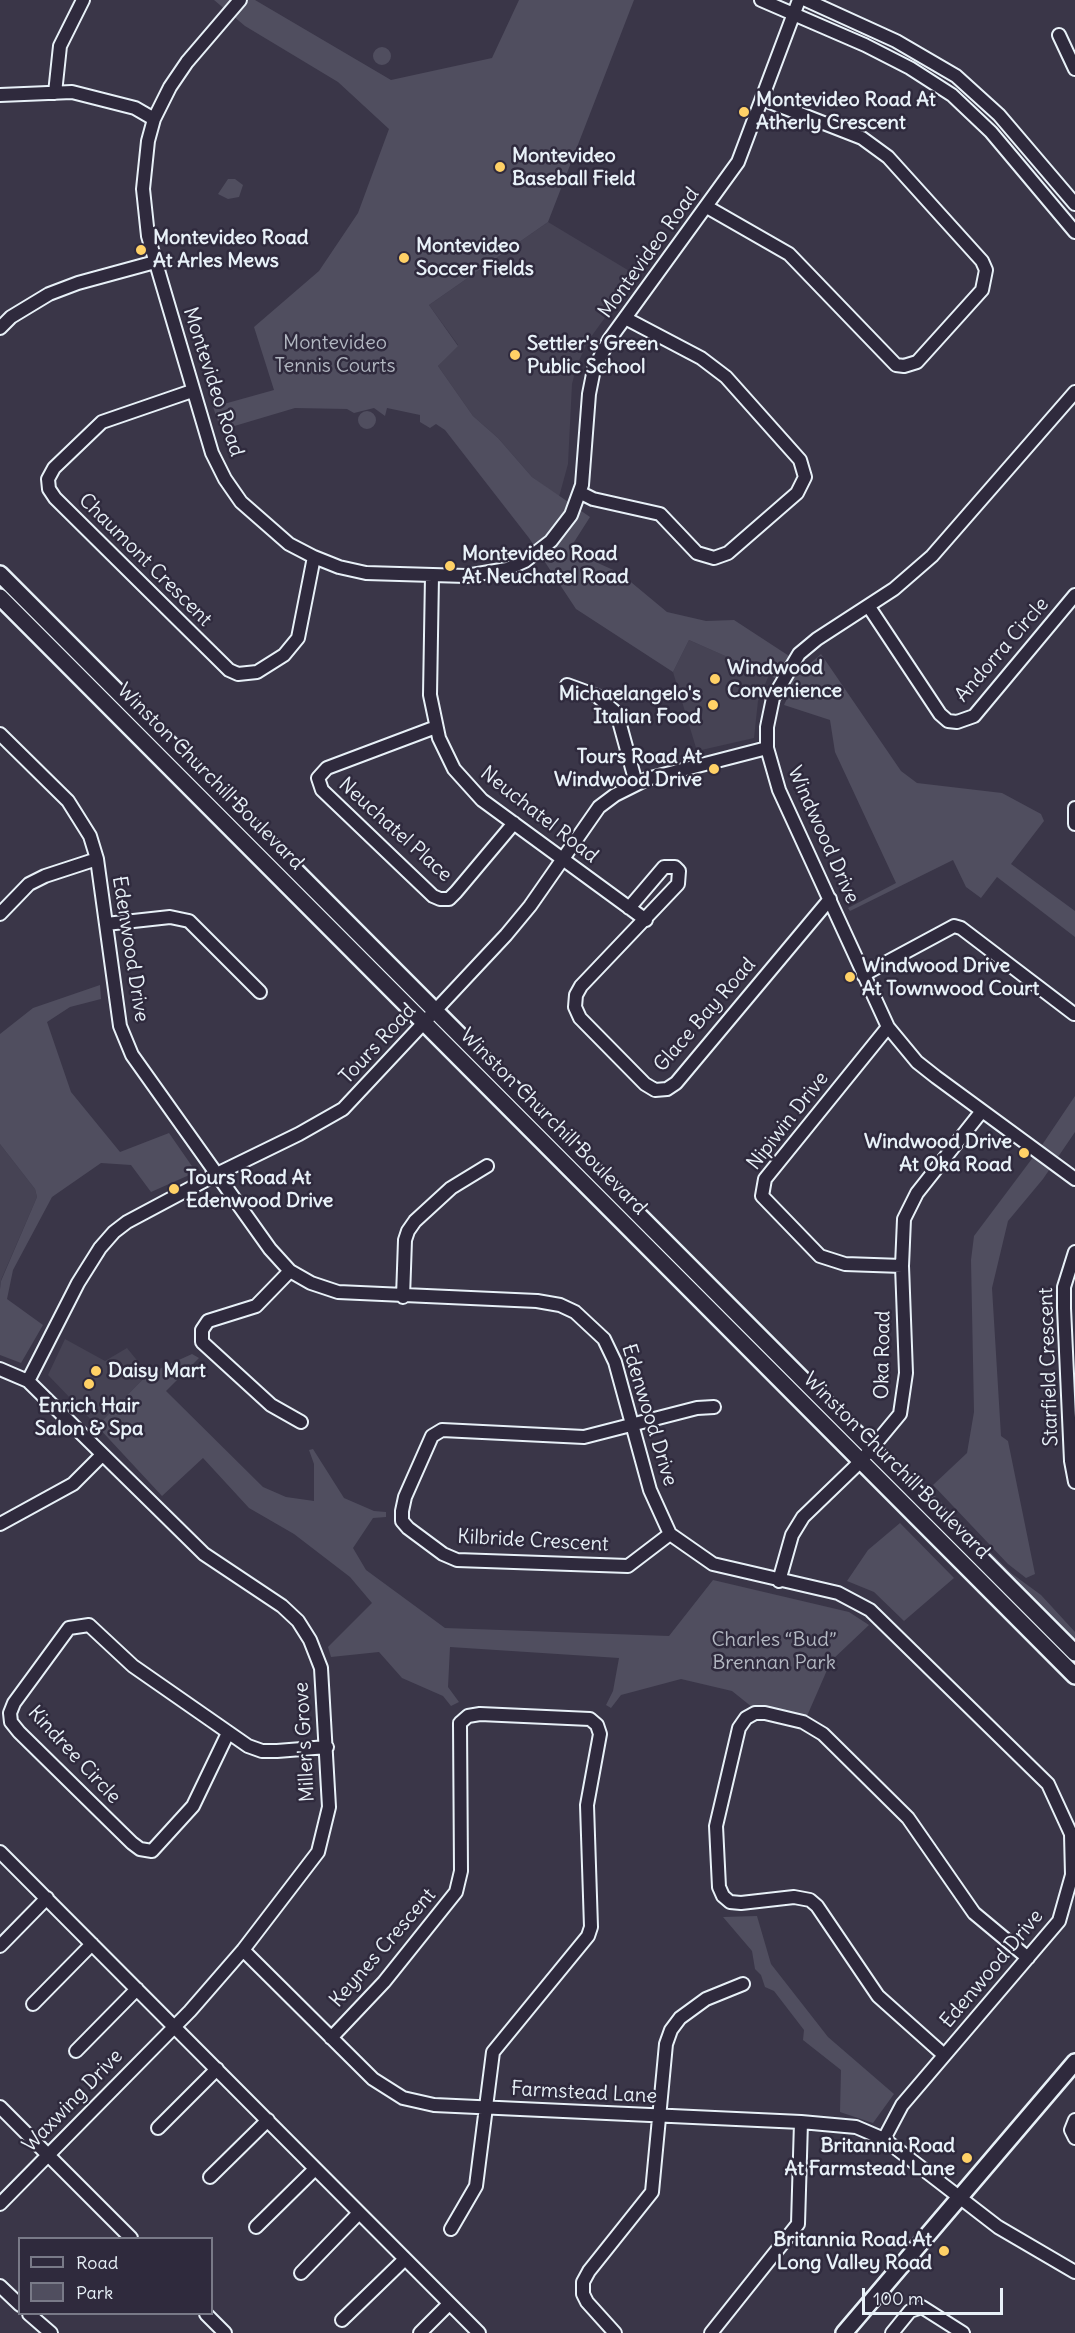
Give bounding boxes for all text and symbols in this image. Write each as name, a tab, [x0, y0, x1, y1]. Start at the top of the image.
place label: Montevideo Road At Atherly Crescent	[756, 88, 936, 135]
marker: Montevideo Road At Atherly Crescent	[737, 105, 751, 119]
place label: Montevideo Baseball Field	[512, 144, 635, 191]
marker: Montevideo Baseball Field	[493, 160, 507, 174]
street label: Montevideo Road	[594, 183, 704, 323]
place label: Montevideo Road At Arles Mews	[153, 226, 309, 273]
place label: Montevideo Soccer Fields	[416, 234, 534, 281]
marker: Montevideo Road At Arles Mews	[134, 243, 148, 257]
marker: Montevideo Soccer Fields	[397, 251, 411, 265]
street label: Montevideo Road	[178, 304, 248, 460]
park label: Montevideo Tennis Courts	[274, 331, 396, 378]
place label: Settler's Green Public School	[527, 332, 659, 379]
marker: Settler's Green Public School	[508, 348, 522, 362]
street label: Chaumont Crescent	[73, 488, 217, 632]
place label: Montevideo Road At Neuchatel Road	[462, 542, 629, 589]
marker: Montevideo Road At Neuchatel Road	[443, 559, 457, 573]
street label: Andorra Circle	[950, 593, 1054, 707]
place label: Windwood Convenience	[727, 656, 842, 703]
marker: Windwood Convenience	[708, 672, 722, 686]
street label: Winston Churchill Boulevard	[112, 679, 308, 875]
place label: Michaelangelo's Italian Food	[559, 682, 701, 729]
marker: Michaelangelo's Italian Food	[706, 698, 720, 712]
place label: Tours Road At Windwood Drive	[554, 745, 702, 792]
street label: Neuchatel Road	[475, 762, 603, 868]
marker: Tours Road At Windwood Drive	[707, 762, 721, 776]
street label: Windwood Drive	[782, 763, 864, 907]
street label: Neuchatel Place	[333, 773, 457, 887]
street label: Edenwood Drive	[107, 874, 153, 1024]
street label: Glace Bay Road	[649, 953, 761, 1077]
place label: Windwood Drive At Townwood Court	[862, 954, 1039, 1001]
marker: Windwood Drive At Townwood Court	[843, 970, 857, 984]
street label: Tours Road	[335, 999, 421, 1089]
street label: Winston Churchill Boulevard	[455, 1024, 651, 1220]
street label: Nipiwin Drive	[742, 1067, 834, 1175]
place label: Windwood Drive At Oka Road	[864, 1130, 1012, 1177]
marker: Windwood Drive At Oka Road	[1017, 1146, 1031, 1160]
place label: Tours Road At Edenwood Drive	[186, 1166, 333, 1213]
marker: Tours Road At Edenwood Drive	[167, 1182, 181, 1196]
street label: Starfield Crescent	[1034, 1287, 1064, 1447]
street label: Oka Road	[870, 1310, 896, 1400]
street label: Edenwood Drive	[616, 1341, 682, 1489]
place label: Daisy Mart	[108, 1359, 206, 1383]
marker: Daisy Mart	[89, 1364, 103, 1378]
street label: Winston Churchill Boulevard	[798, 1368, 994, 1564]
marker: Enrich Hair Salon & Spa	[82, 1377, 96, 1391]
place label: Enrich Hair Salon & Spa	[35, 1394, 143, 1441]
street label: Kilbride Crescent	[457, 1525, 609, 1557]
park label: Charles “Bud” Brennan Park	[711, 1628, 837, 1675]
street label: Miller's Grove	[290, 1681, 320, 1803]
street label: Kindree Circle	[23, 1701, 125, 1809]
street label: Keynes Crescent	[325, 1884, 441, 2012]
street label: Edenwood Drive	[935, 1905, 1049, 2033]
street label: Waxwing Drive	[18, 2045, 128, 2157]
street label: Farmstead Lane	[510, 2077, 658, 2109]
place label: Britannia Road At Farmstead Lane	[785, 2134, 955, 2181]
marker: Britannia Road At Farmstead Lane	[960, 2151, 974, 2165]
place label: Britannia Road At Long Valley Road	[773, 2228, 932, 2275]
legend	[18, 2237, 213, 2315]
marker: Britannia Road At Long Valley Road	[937, 2244, 951, 2258]
text: Road	[76, 2251, 118, 2274]
scale bar	[865, 2276, 1006, 2314]
text: Park	[76, 2281, 113, 2304]
text: 100 m	[873, 2287, 924, 2310]

